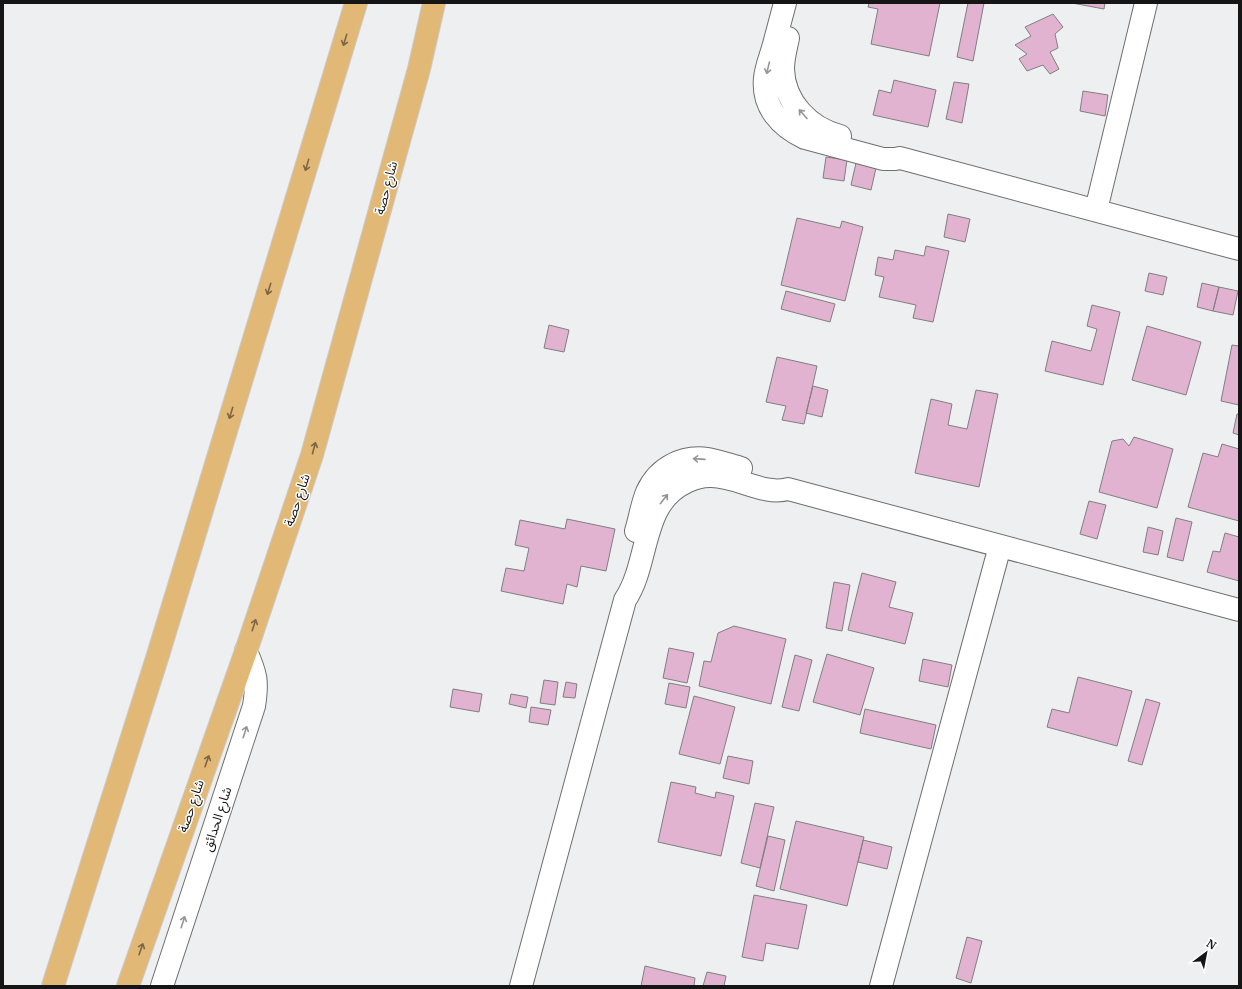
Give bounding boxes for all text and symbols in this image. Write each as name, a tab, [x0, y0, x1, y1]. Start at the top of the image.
one-way arrow	[341, 34, 348, 47]
one-way arrow	[763, 61, 771, 74]
one-way arrow	[798, 109, 807, 120]
one-way arrow	[303, 158, 310, 171]
street label: شارع حصة	[371, 159, 403, 217]
one-way arrow	[265, 282, 272, 295]
one-way arrow	[227, 407, 234, 420]
one-way arrow	[311, 442, 318, 455]
one-way arrow	[693, 455, 706, 462]
street label: شارع حصة	[280, 471, 316, 529]
one-way arrow	[660, 494, 668, 505]
one-way arrow	[251, 619, 259, 631]
one-way arrow	[242, 726, 249, 739]
one-way arrow	[204, 754, 211, 767]
street label: شارع حصة	[174, 777, 210, 835]
street label: شارع الحدائق	[199, 784, 237, 854]
one-way arrow	[180, 916, 187, 929]
north arrow	[1186, 933, 1226, 973]
text: N	[1204, 936, 1219, 953]
one-way arrow	[137, 944, 145, 956]

